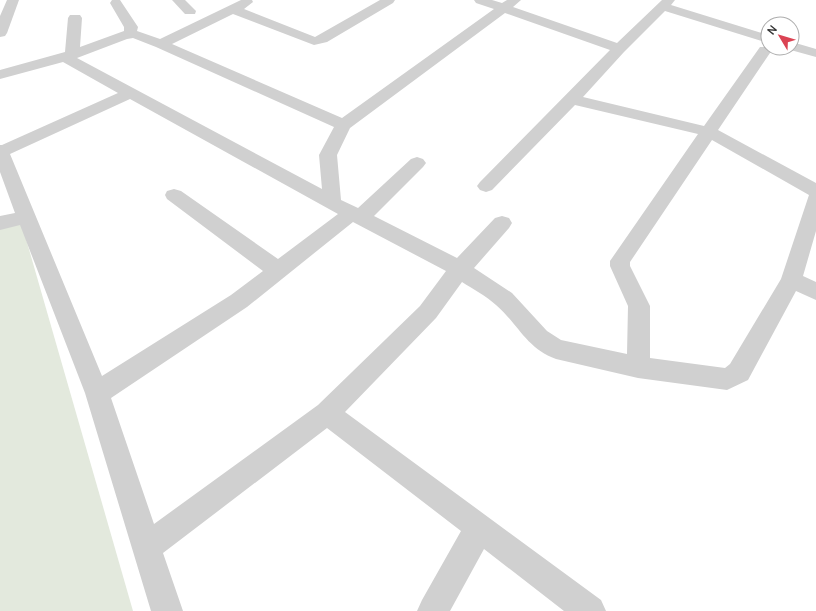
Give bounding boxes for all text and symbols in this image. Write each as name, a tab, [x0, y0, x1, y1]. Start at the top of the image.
north arrow	[760, 16, 800, 56]
text: N	[763, 22, 780, 37]

